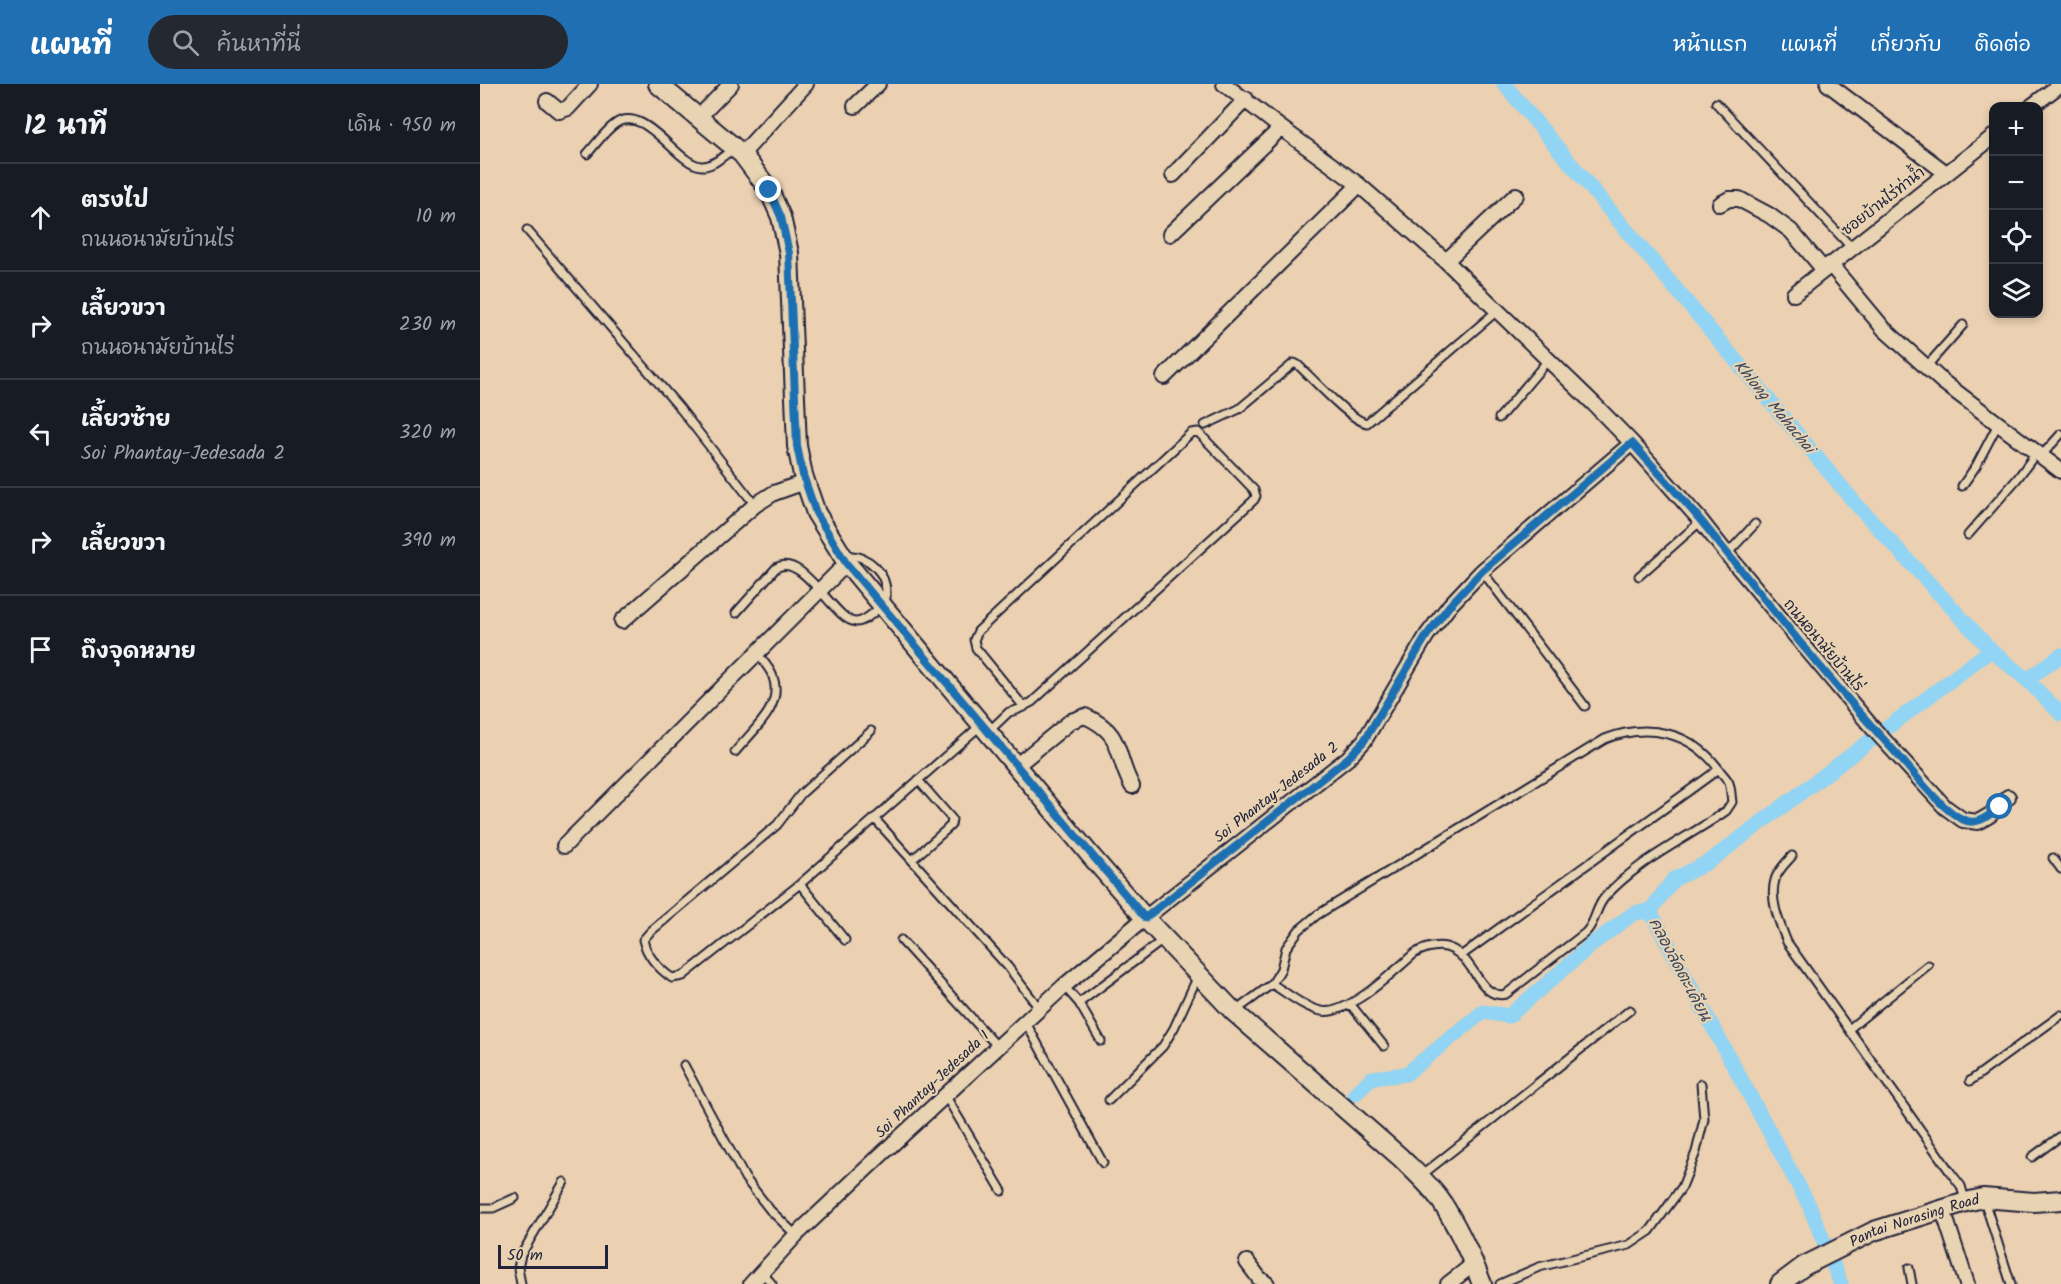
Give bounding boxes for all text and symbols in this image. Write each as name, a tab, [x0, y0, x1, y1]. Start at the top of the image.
search box	[148, 15, 568, 69]
text: แผนที่	[30, 24, 112, 69]
icon: search	[169, 26, 202, 59]
text: ค้นหาที่นี่	[217, 28, 301, 63]
text: หน้าแรก	[1673, 29, 1748, 62]
text: แผนที่	[1781, 29, 1837, 62]
text: เกี่ยวกับ	[1870, 29, 1942, 62]
text: ติดต่อ	[1975, 29, 2031, 62]
map controls	[1989, 102, 2043, 318]
button: +	[1989, 102, 2043, 156]
text: 12 นาที	[24, 106, 107, 148]
text: เดิน · 950 m	[347, 110, 456, 142]
button: −	[1989, 156, 2043, 210]
street label: ซอยบ้านไร่ท่าน้ำ	[1835, 159, 1931, 242]
route end	[755, 176, 781, 202]
text: ตรงไป	[81, 184, 149, 219]
icon: ahead	[24, 201, 57, 234]
text: 10 m	[416, 201, 456, 233]
button: locate	[1989, 210, 2043, 264]
text: ถนนอนามัยบ้านไร่	[81, 225, 235, 257]
button: layers	[1989, 264, 2043, 318]
text: เลี้ยวขวา	[81, 292, 165, 327]
icon: right	[24, 309, 57, 342]
text: 230 m	[399, 309, 456, 341]
text: ถนนอนามัยบ้านไร่	[81, 333, 235, 365]
water label: Khlong Mahachai	[1727, 355, 1822, 461]
text: เลี้ยวซ้าย	[81, 403, 171, 438]
icon: left	[24, 417, 57, 450]
text: 320 m	[399, 417, 456, 449]
text: Soi Phantay-Jedesada 2	[81, 438, 285, 470]
icon: right	[24, 525, 57, 558]
text: 390 m	[401, 525, 456, 557]
text: เลี้ยวขวา	[81, 527, 165, 562]
street label: ถนนอนามัยบ้านไร่	[1777, 594, 1869, 697]
icon: arrive	[24, 633, 57, 666]
text: ถึงจุดหมาย	[81, 635, 196, 670]
street label: Soi Phantay-Jedesada 2	[1209, 736, 1344, 849]
route start	[1986, 793, 2012, 819]
water label: คลองลัดตะเคียน	[1642, 913, 1718, 1027]
street label: Soi Phantay-Jedesada 1	[870, 1025, 996, 1144]
street label: Pantai Norasing Road	[1846, 1188, 1982, 1254]
scale bar	[498, 1242, 608, 1270]
text: 50 m	[507, 1243, 543, 1268]

